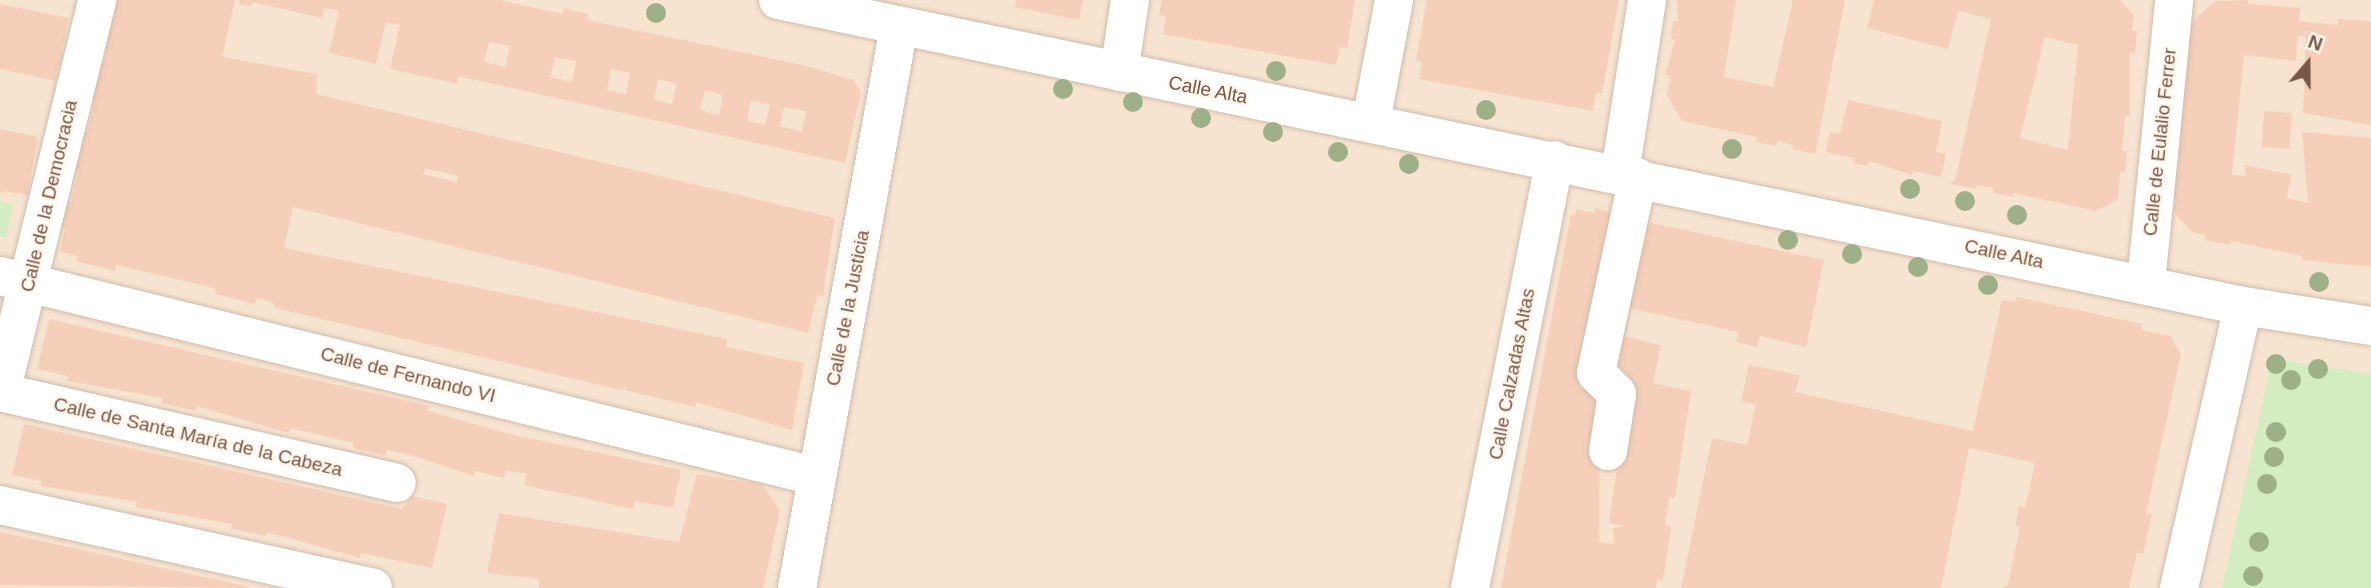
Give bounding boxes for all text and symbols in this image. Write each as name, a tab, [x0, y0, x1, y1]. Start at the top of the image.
north arrow	[2273, 28, 2343, 98]
text: N	[2305, 31, 2325, 55]
street label: Calle de Eulalio Ferrer	[2139, 47, 2181, 237]
street label: Calle Alta	[1166, 71, 1250, 109]
street label: Calle de la Democracia	[16, 98, 82, 294]
street label: Calle de la Justicia	[822, 228, 874, 388]
street label: Calle Alta	[1962, 234, 2046, 274]
street label: Calle Calzadas Altas	[1484, 286, 1540, 462]
street label: Calle de Fernando VI	[318, 342, 498, 408]
street label: Calle de Santa María de la Cabeza	[51, 393, 345, 481]

